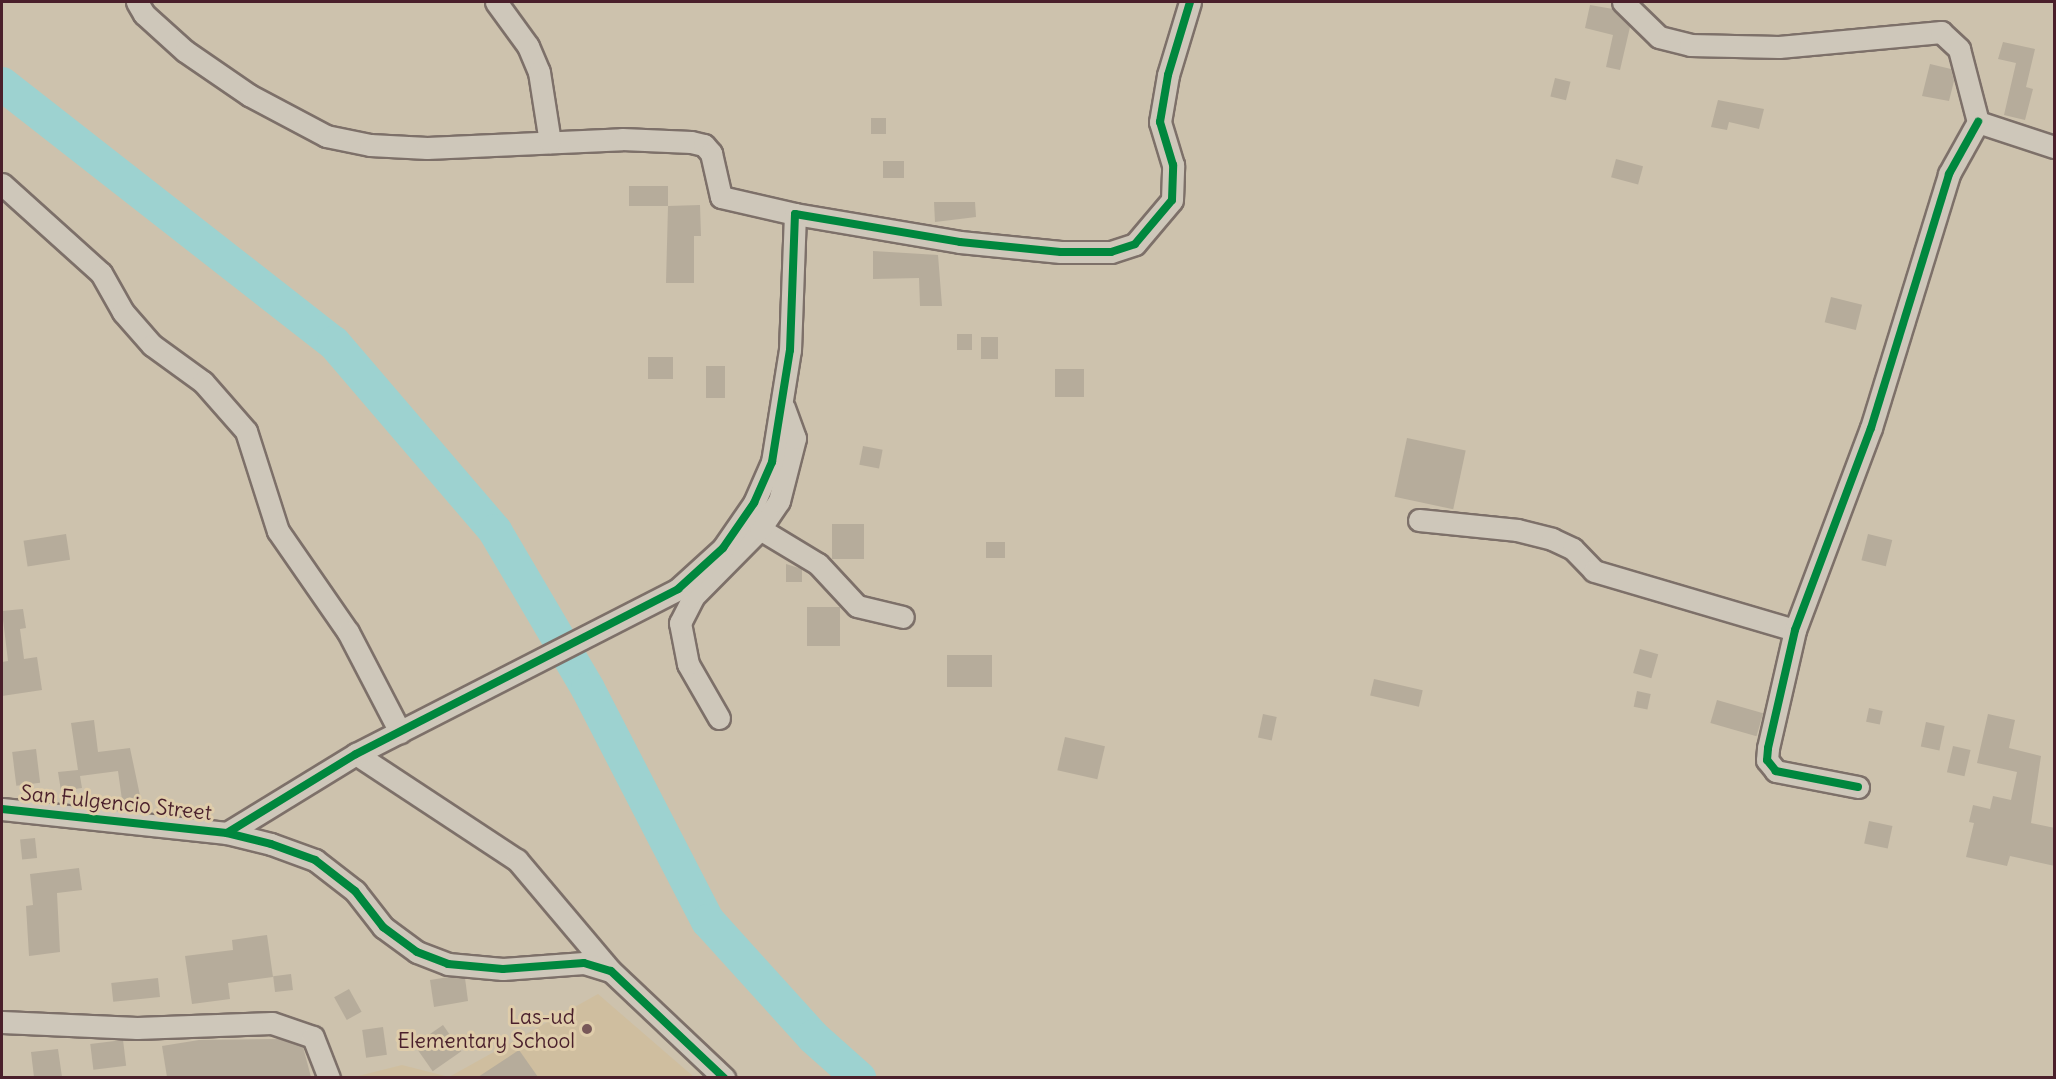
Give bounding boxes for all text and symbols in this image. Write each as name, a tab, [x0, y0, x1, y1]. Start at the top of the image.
street label: San Fulgencio Street	[19, 780, 213, 826]
place label: Las-ud Elementary School	[398, 1004, 575, 1054]
marker: Las-ud Elementary School	[580, 1022, 594, 1036]

